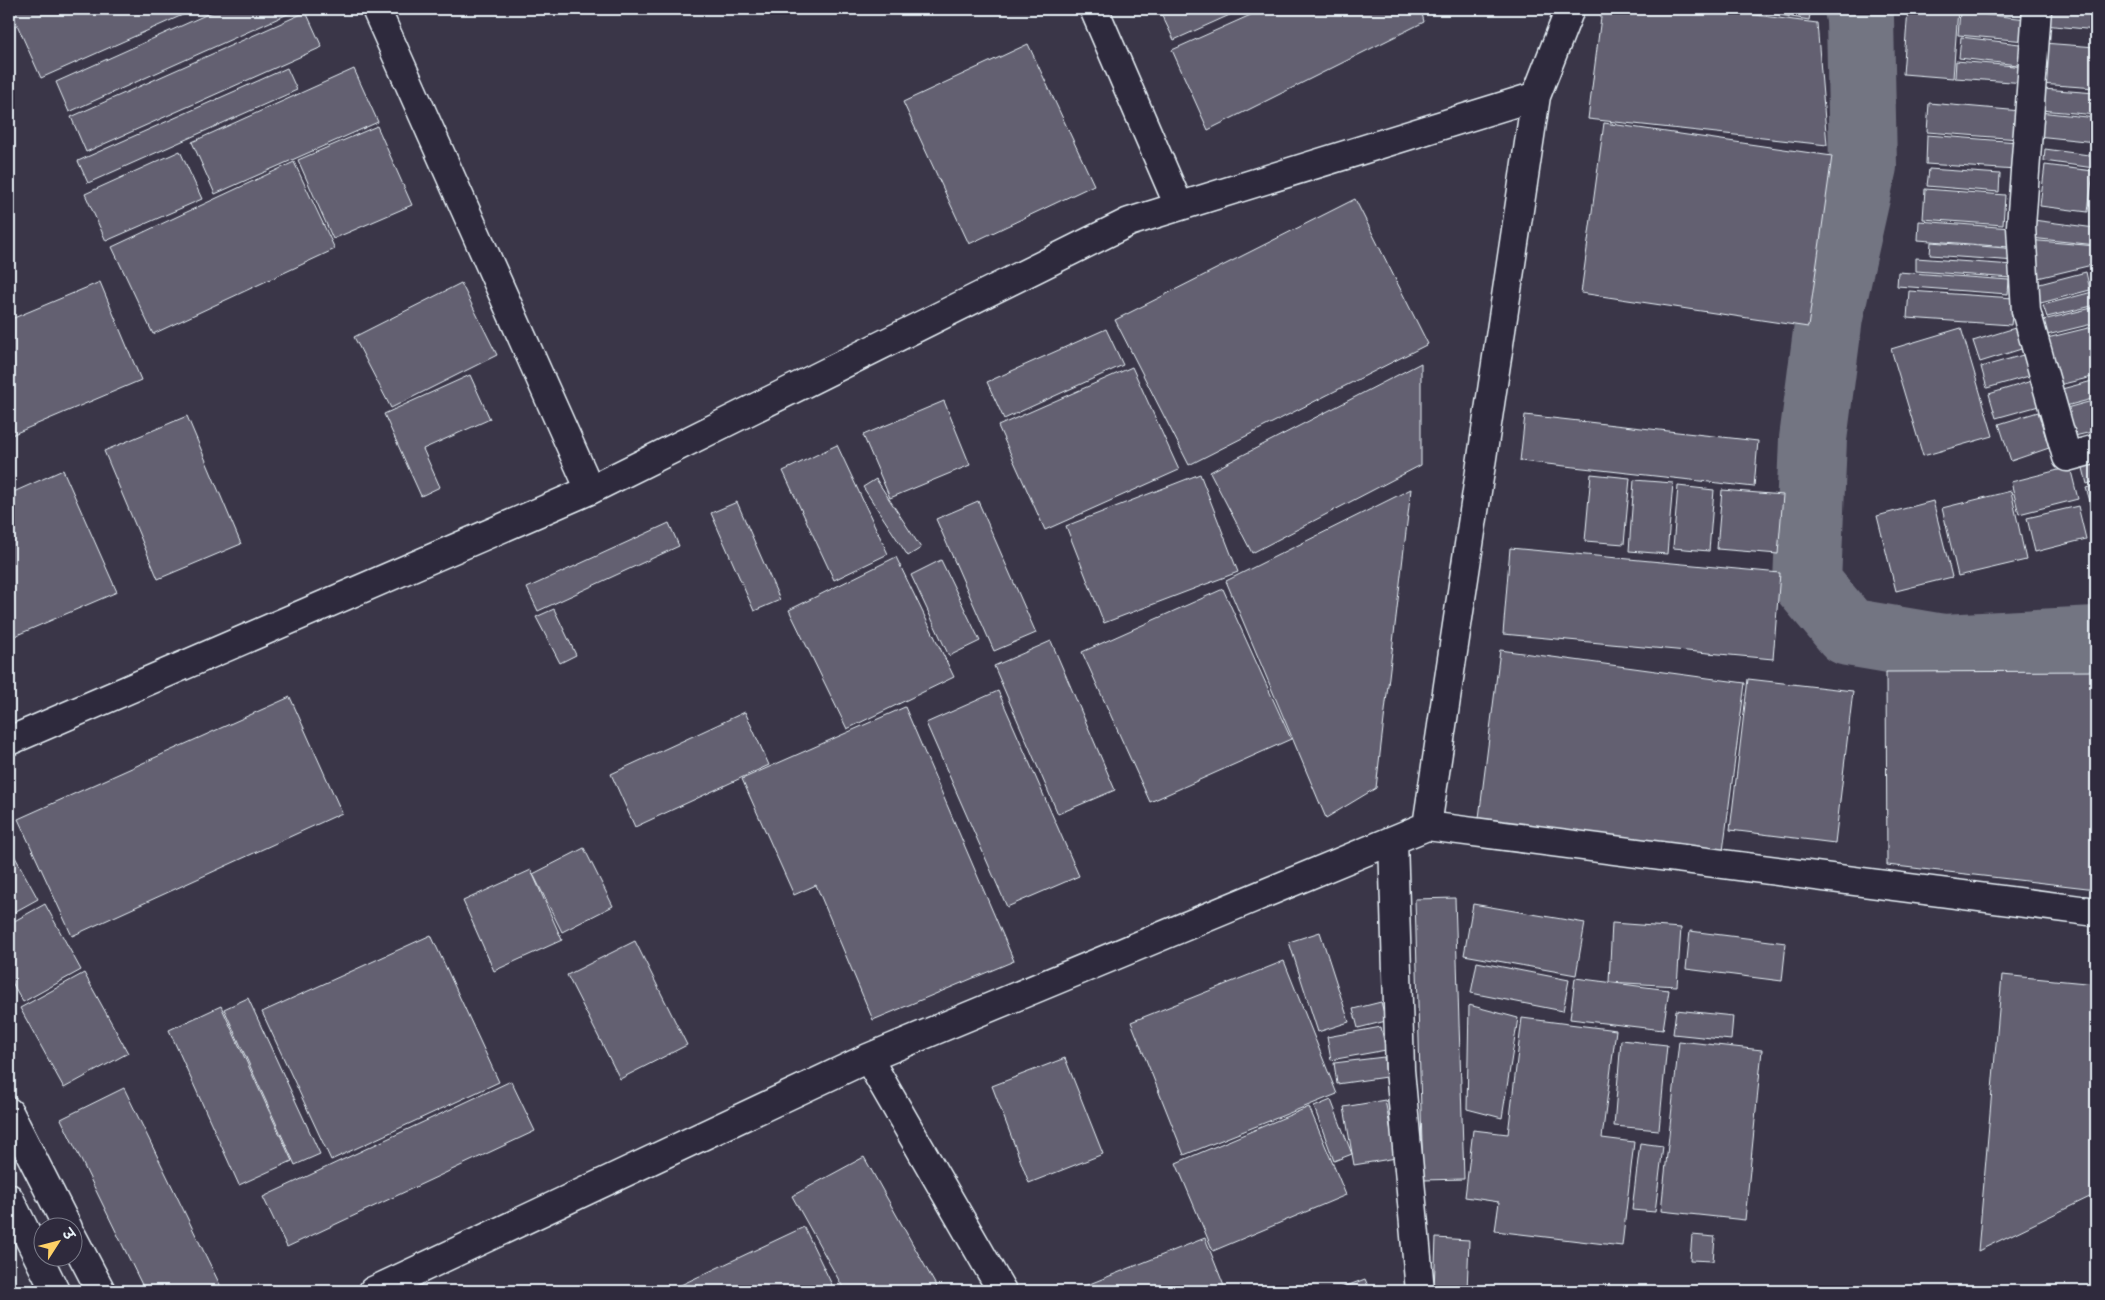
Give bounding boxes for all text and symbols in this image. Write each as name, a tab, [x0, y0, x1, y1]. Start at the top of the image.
north arrow	[32, 1218, 82, 1268]
text: उ	[57, 1223, 80, 1245]

